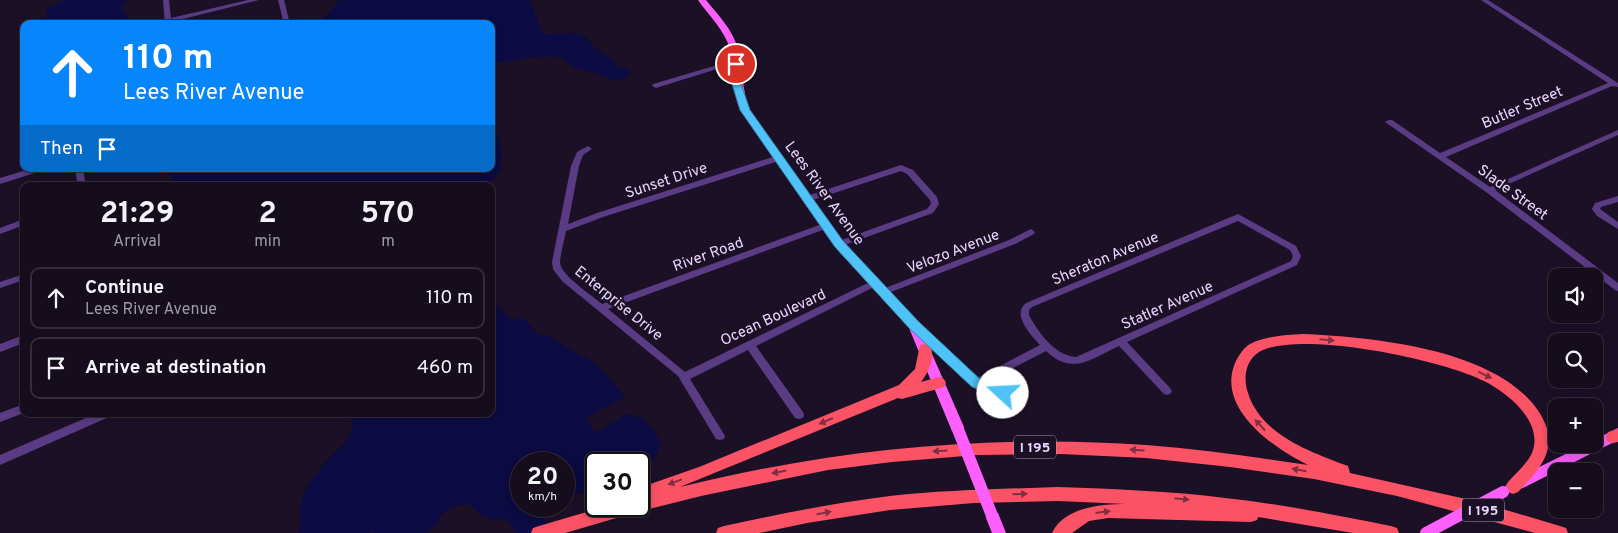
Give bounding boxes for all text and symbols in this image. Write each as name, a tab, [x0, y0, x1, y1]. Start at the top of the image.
text: 110 m	[123, 37, 213, 81]
icon: ahead	[40, 40, 105, 105]
pin	[715, 43, 757, 85]
icon: arrive	[722, 50, 750, 78]
text: Lees River Avenue	[123, 80, 304, 107]
street label: Butler Street	[1479, 83, 1566, 134]
icon: arrive	[93, 135, 121, 163]
text: Then	[40, 137, 83, 161]
street label: Lees River Avenue	[780, 138, 868, 250]
street label: Sunset Drive	[623, 159, 710, 204]
street label: Slade Street	[1473, 161, 1551, 225]
text: 21:29	[100, 196, 174, 233]
text: 2	[258, 196, 277, 233]
text: 570	[361, 196, 415, 233]
street label: Velozo Avenue	[905, 226, 1002, 279]
street label: Sheraton Avenue	[1049, 228, 1162, 290]
text: Arrival	[113, 232, 161, 252]
text: min	[254, 232, 281, 252]
text: m	[381, 232, 395, 252]
street label: River Road	[671, 234, 746, 277]
street label: Enterprise Drive	[570, 263, 666, 346]
map controls	[1548, 268, 1603, 518]
button: sound	[1548, 268, 1603, 323]
text: Continue	[85, 276, 164, 300]
street label: Statler Avenue	[1119, 278, 1216, 335]
icon: ahead	[42, 284, 70, 312]
text: 110 m	[426, 286, 473, 310]
street label: Ocean Boulevard	[718, 286, 829, 351]
text: Lees River Avenue	[85, 300, 217, 320]
button: search	[1548, 333, 1603, 388]
one-way arrow	[1319, 337, 1335, 345]
icon: arrive	[42, 354, 70, 382]
text: Arrive at destination	[85, 356, 266, 380]
text: 460 m	[417, 356, 473, 380]
position arrow	[976, 366, 1028, 418]
one-way arrow	[1478, 371, 1492, 379]
button: +	[1548, 398, 1603, 453]
one-way arrow	[818, 418, 833, 426]
one-way arrow	[1254, 419, 1266, 431]
road number: I 195	[1014, 436, 1056, 458]
one-way arrow	[1129, 446, 1145, 454]
one-way arrow	[932, 447, 948, 455]
speed limit sign: 30	[585, 452, 650, 517]
text: 20	[527, 462, 558, 494]
button: −	[1548, 463, 1603, 518]
one-way arrow	[1290, 465, 1306, 473]
one-way arrow	[770, 468, 786, 476]
one-way arrow	[667, 478, 682, 486]
text: km/h	[528, 489, 557, 505]
one-way arrow	[1012, 490, 1028, 498]
one-way arrow	[1175, 496, 1191, 504]
road number: I 195	[1462, 498, 1504, 522]
one-way arrow	[816, 508, 832, 516]
one-way arrow	[1095, 508, 1111, 516]

